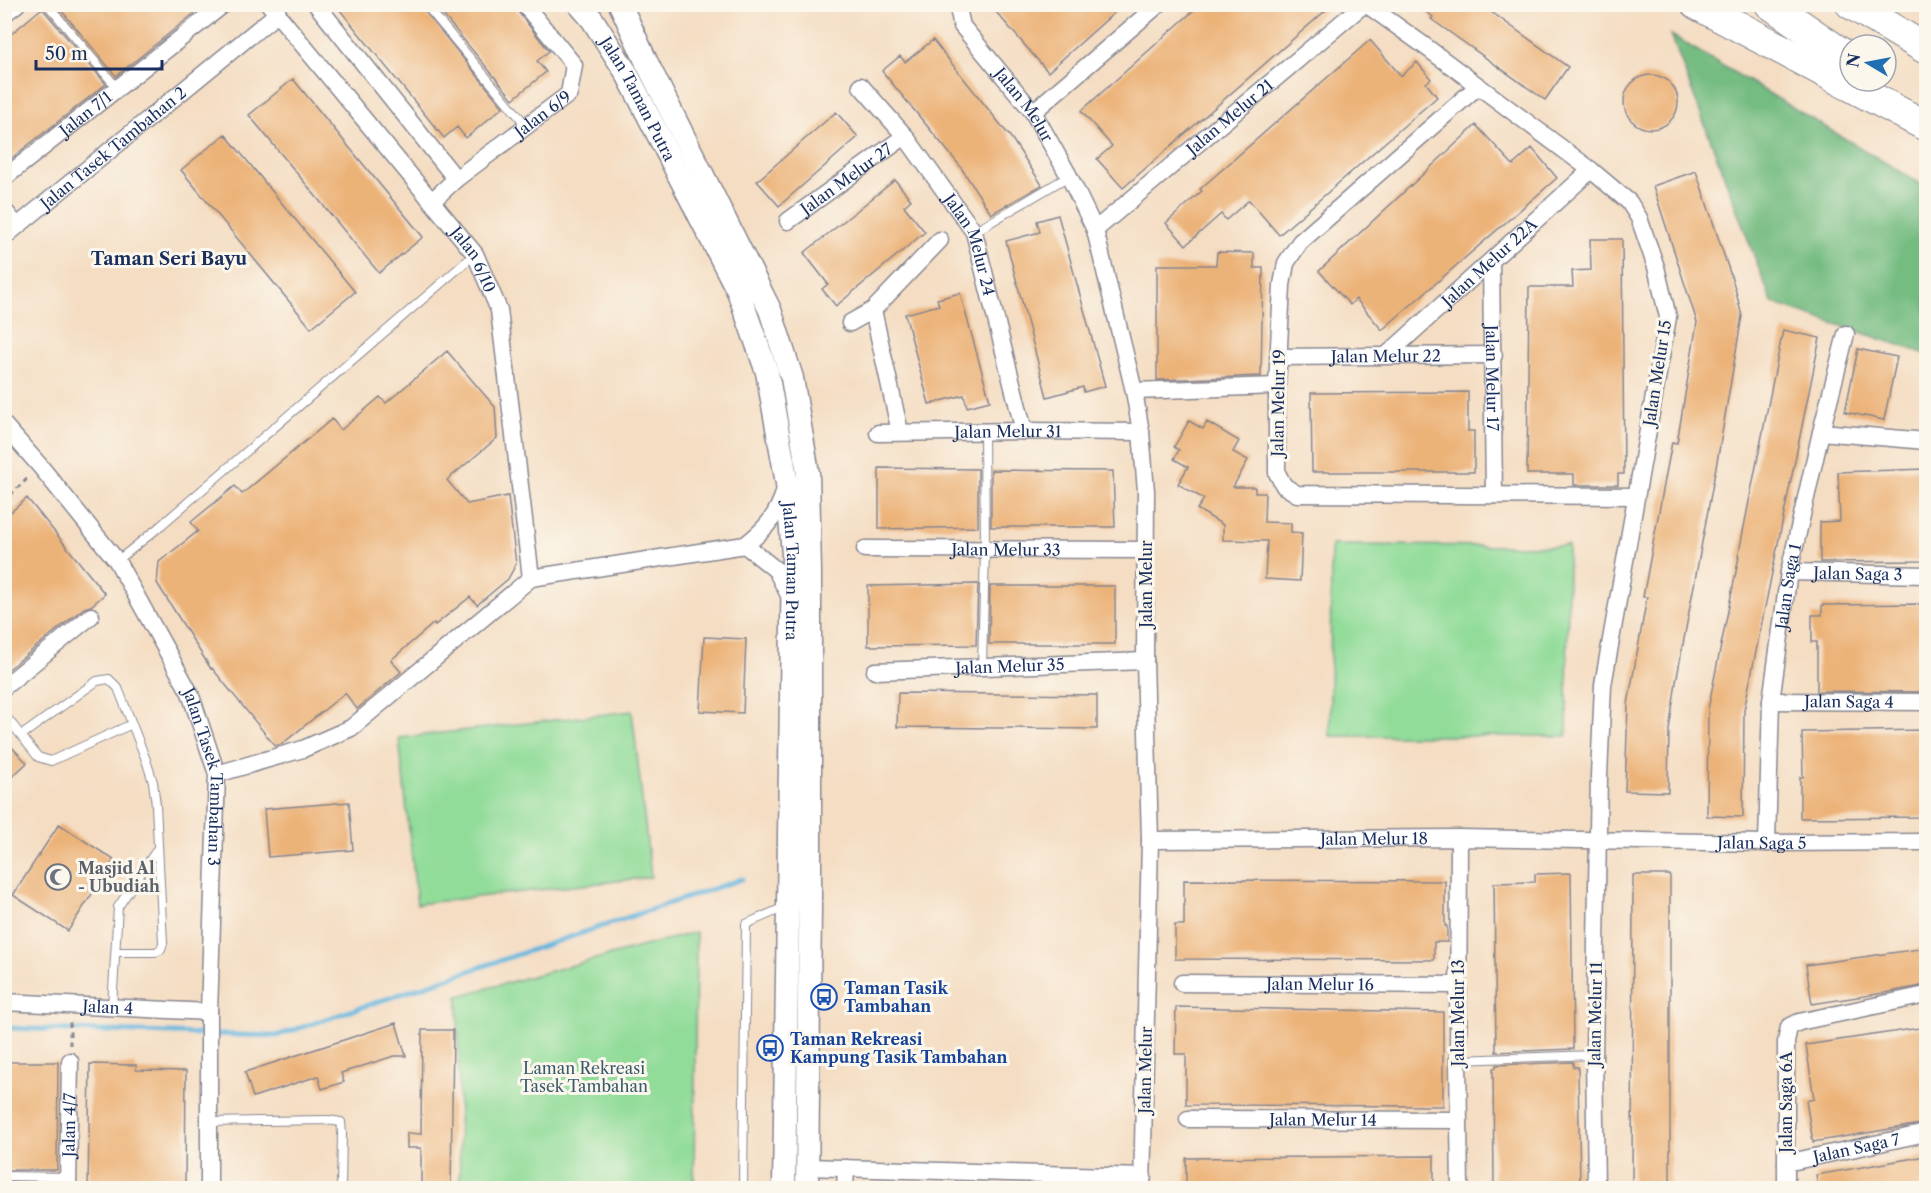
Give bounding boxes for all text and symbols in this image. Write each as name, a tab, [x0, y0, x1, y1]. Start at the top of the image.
street label: Jalan Taman Putra	[594, 30, 680, 165]
scale bar	[36, 33, 162, 71]
north arrow	[1838, 33, 1898, 93]
text: 50 m	[45, 43, 88, 65]
text: N	[1842, 52, 1864, 69]
street label: Jalan Melur	[988, 61, 1058, 146]
street label: Jalan Melur 21	[1180, 74, 1278, 161]
street label: Jalan Tasek Tambahan 2	[34, 82, 190, 215]
street label: Jalan 7/1	[53, 86, 116, 142]
street label: Jalan 6/9	[508, 86, 575, 143]
street label: Jalan Melur 27	[794, 139, 896, 220]
street label: Jalan Melur 24	[938, 187, 1000, 298]
street label: Jalan Melur 22A	[1435, 213, 1542, 313]
street label: Jalan 6/10	[445, 220, 500, 295]
district label: Taman Seri Bayu	[91, 248, 247, 270]
street label: Jalan Melur 15	[1638, 319, 1675, 430]
street label: Jalan Melur 17	[1482, 322, 1503, 431]
street label: Jalan Melur 22	[1328, 345, 1441, 367]
street label: Jalan Melur 19	[1267, 349, 1289, 460]
street label: Jalan Melur 31	[951, 421, 1062, 442]
street label: Jalan Taman Putra	[778, 498, 803, 641]
street label: Jalan Melur 33	[948, 539, 1061, 560]
street label: Jalan Melur	[1136, 540, 1156, 631]
street label: Jalan Saga 1	[1771, 541, 1805, 634]
street label: Jalan Saga 3	[1810, 562, 1903, 584]
street label: Jalan Melur 35	[952, 654, 1065, 678]
street label: Jalan Tasek Tambahan 3	[177, 681, 227, 866]
street label: Jalan Saga 4	[1801, 691, 1894, 712]
street label: Jalan Melur 18	[1317, 828, 1428, 849]
street label: Jalan Saga 5	[1714, 832, 1807, 853]
place label: Masjid Al - Ubudiah	[78, 858, 160, 896]
mosque icon: Masjid Al - Ubudiah	[43, 862, 73, 892]
street label: Jalan Melur 13	[1448, 960, 1468, 1069]
street label: Jalan Melur 11	[1584, 961, 1606, 1070]
street label: Jalan Melur 16	[1263, 974, 1374, 994]
place label: Taman Tasik Tambahan	[844, 978, 949, 1016]
bus stop icon: Taman Tasik Tambahan	[809, 982, 839, 1012]
street label: Jalan 4	[79, 996, 134, 1018]
street label: Jalan Melur	[1134, 1026, 1156, 1117]
place label: Taman Rekreasi Kampung Tasik Tambahan	[790, 1029, 1008, 1067]
bus stop icon: Taman Rekreasi Kampung Tasik Tambahan	[755, 1033, 785, 1063]
street label: Jalan Saga 6A	[1776, 1050, 1796, 1156]
park label: Laman Rekreasi Tasek Tambahan	[520, 1058, 648, 1096]
street label: Jalan 4/7	[58, 1093, 79, 1160]
street label: Jalan Melur 14	[1266, 1109, 1377, 1130]
street label: Jalan Saga 7	[1808, 1129, 1902, 1168]

